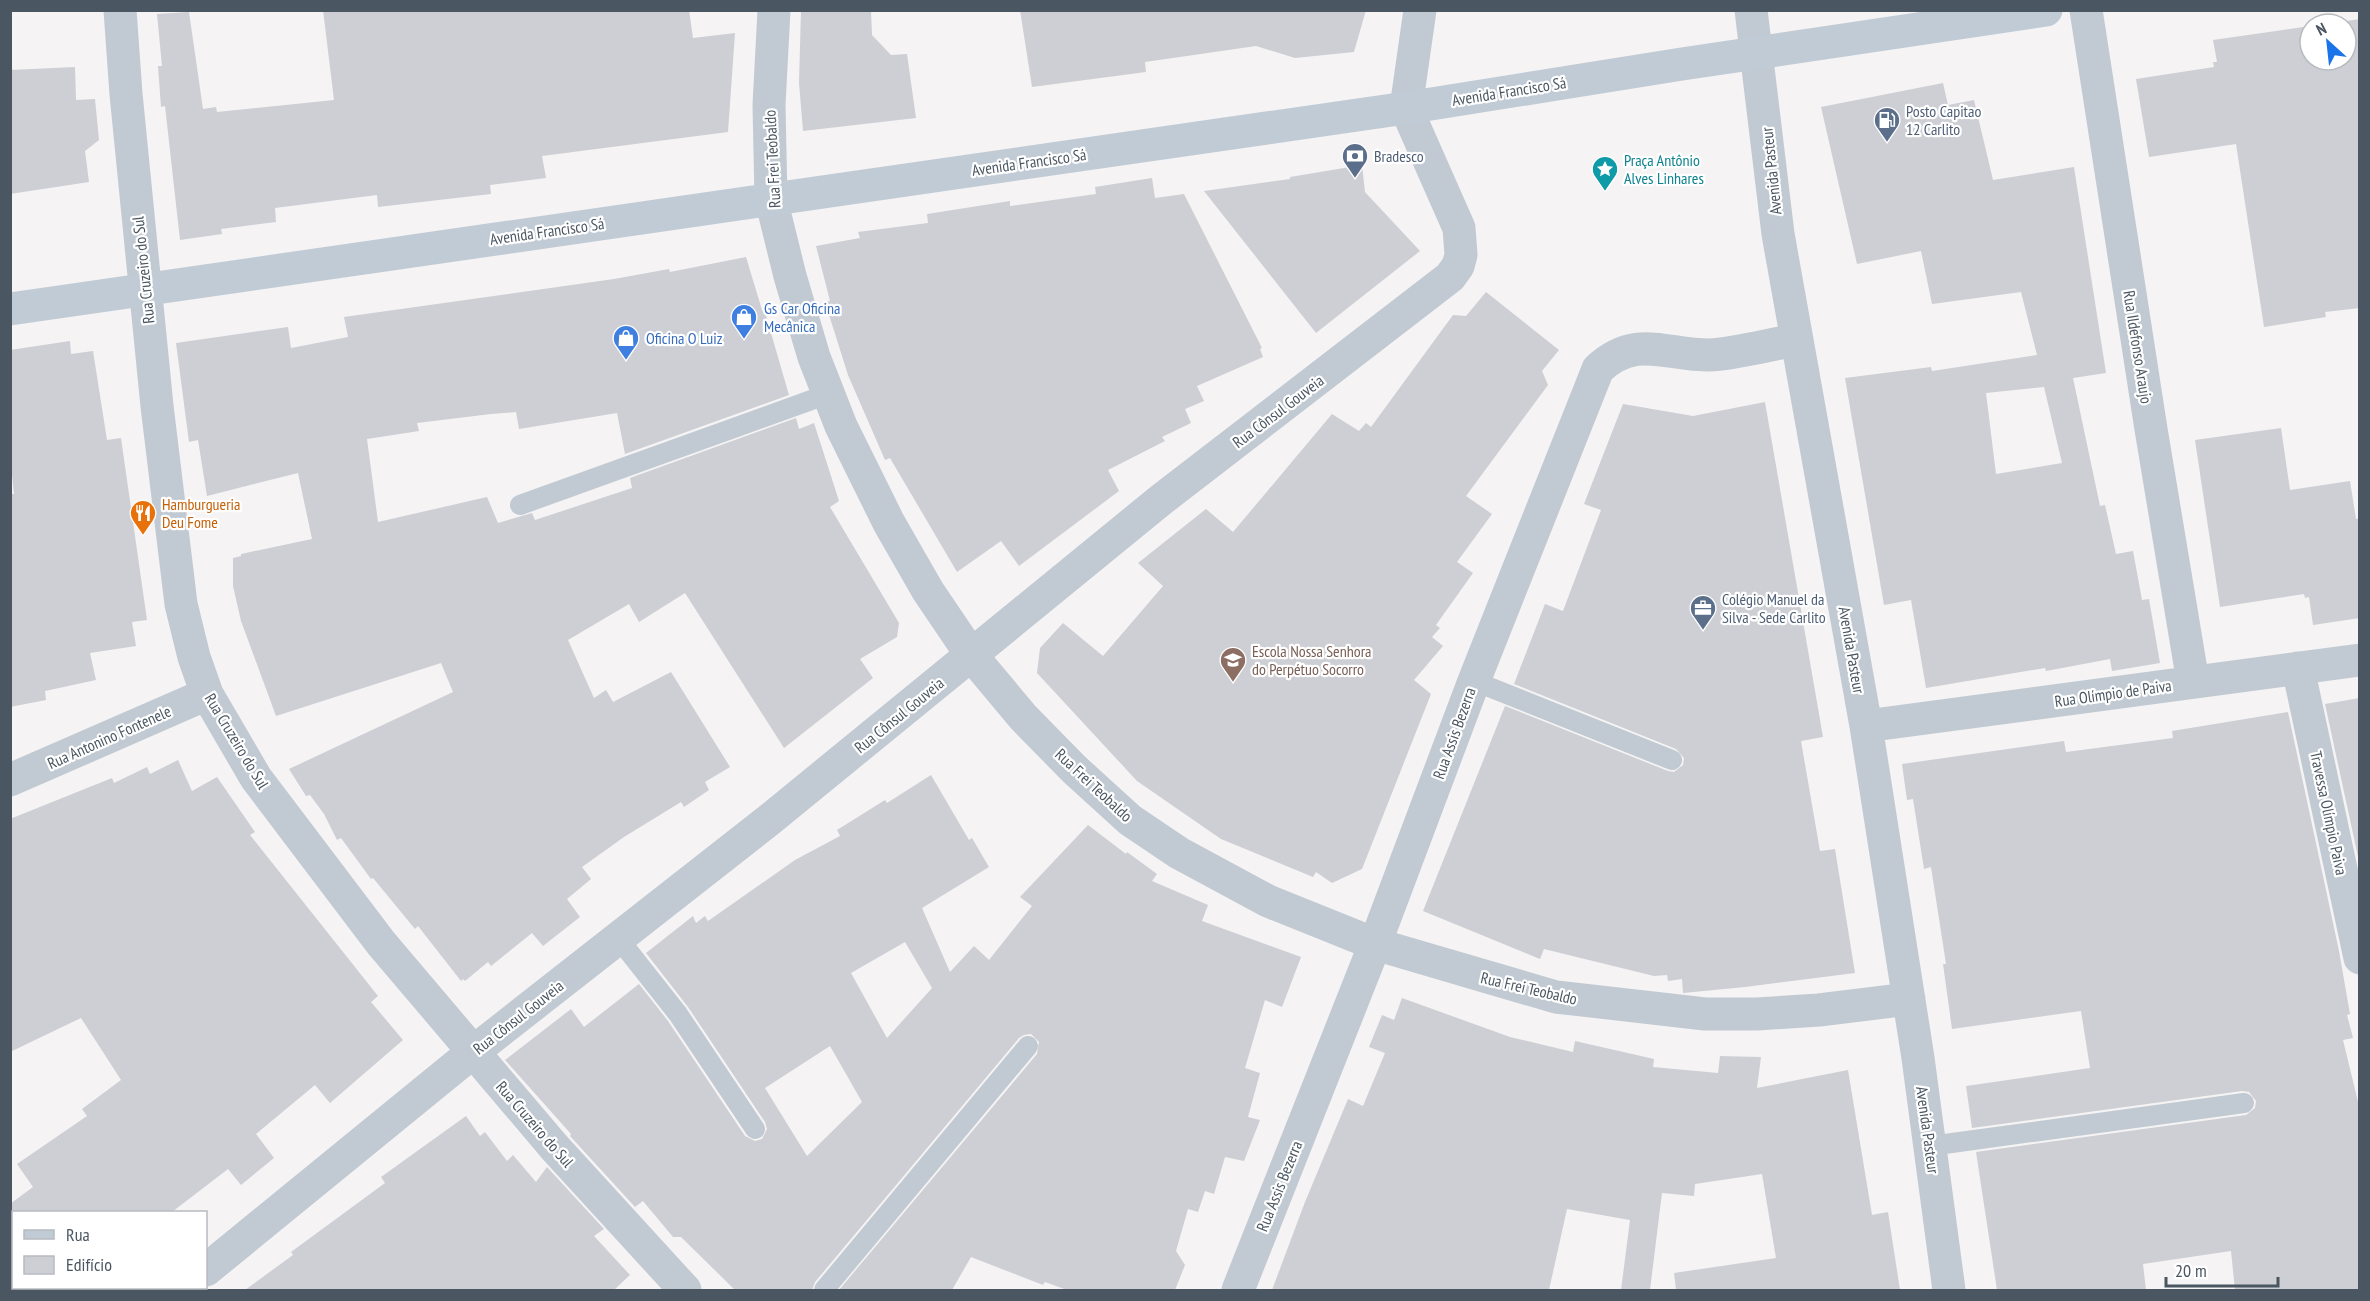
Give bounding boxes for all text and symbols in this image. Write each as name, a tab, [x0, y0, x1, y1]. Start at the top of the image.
north arrow	[2298, 12, 2358, 72]
text: N	[2313, 18, 2330, 40]
street label: Avenida Francisco Sá	[1451, 72, 1567, 110]
place label: Posto Capitao 12 Carlito	[1906, 101, 1981, 139]
fuel station icon: Posto Capitao 12 Carlito	[1872, 105, 1902, 143]
street label: Rua Frei Teobaldo	[759, 109, 785, 209]
street label: Avenida Pasteur	[1756, 126, 1786, 216]
bank icon: Bradesco	[1340, 141, 1370, 179]
street label: Avenida Francisco Sá	[971, 144, 1087, 180]
place label: Bradesco	[1374, 146, 1424, 166]
place label: Praça Antônio Alves Linhares	[1624, 150, 1704, 188]
place icon: Praça Antônio Alves Linhares	[1590, 154, 1620, 192]
street label: Avenida Francisco Sá	[489, 213, 605, 249]
street label: Rua Cruzeiro do Sul	[127, 215, 159, 325]
street label: Rua Ildefonso Araujo	[2119, 289, 2157, 405]
place label: Gs Car Oficina Mecânica	[764, 298, 840, 336]
shop icon: Gs Car Oficina Mecânica	[729, 302, 759, 340]
shop icon: Oficina O Luiz	[611, 323, 641, 361]
place label: Oficina O Luiz	[646, 328, 723, 348]
street label: Rua Cônsul Gouveia	[1228, 370, 1328, 452]
place label: Hamburgueria Deu Fome	[162, 494, 240, 532]
restaurant icon: Hamburgueria Deu Fome	[128, 498, 158, 536]
place label: Colégio Manuel da Silva - Sede Carlito	[1722, 589, 1826, 627]
office icon: Colégio Manuel da Silva - Sede Carlito	[1688, 593, 1718, 631]
street label: Avenida Pasteur	[1835, 605, 1870, 696]
place label: Escola Nossa Senhora do Perpétuo Socorro	[1252, 641, 1371, 679]
school or university icon: Escola Nossa Senhora do Perpétuo Socorro	[1218, 645, 1248, 683]
street label: Rua Cônsul Gouveia	[850, 673, 948, 757]
street label: Rua Olímpio de Paiva	[2053, 675, 2173, 711]
street label: Rua Assis Bezerra	[1428, 684, 1480, 782]
street label: Rua Cruzeiro do Sul	[201, 690, 274, 793]
street label: Rua Antonino Fontenele	[44, 701, 174, 773]
street label: Rua Frei Teobaldo	[1051, 744, 1137, 826]
street label: Travessa Olímpio Paiva	[2306, 749, 2352, 877]
street label: Rua Frei Teobaldo	[1479, 967, 1579, 1009]
street label: Rua Cônsul Gouveia	[469, 976, 567, 1058]
street label: Rua Cruzeiro do Sul	[492, 1077, 578, 1172]
street label: Avenida Pasteur	[1912, 1085, 1944, 1176]
street label: Rua Assis Bezerra	[1252, 1138, 1306, 1234]
legend	[12, 1211, 207, 1289]
text: Rua	[66, 1223, 90, 1246]
scale bar	[2166, 1250, 2278, 1288]
text: Edifício	[66, 1253, 112, 1276]
text: 20 m	[2175, 1259, 2207, 1282]

